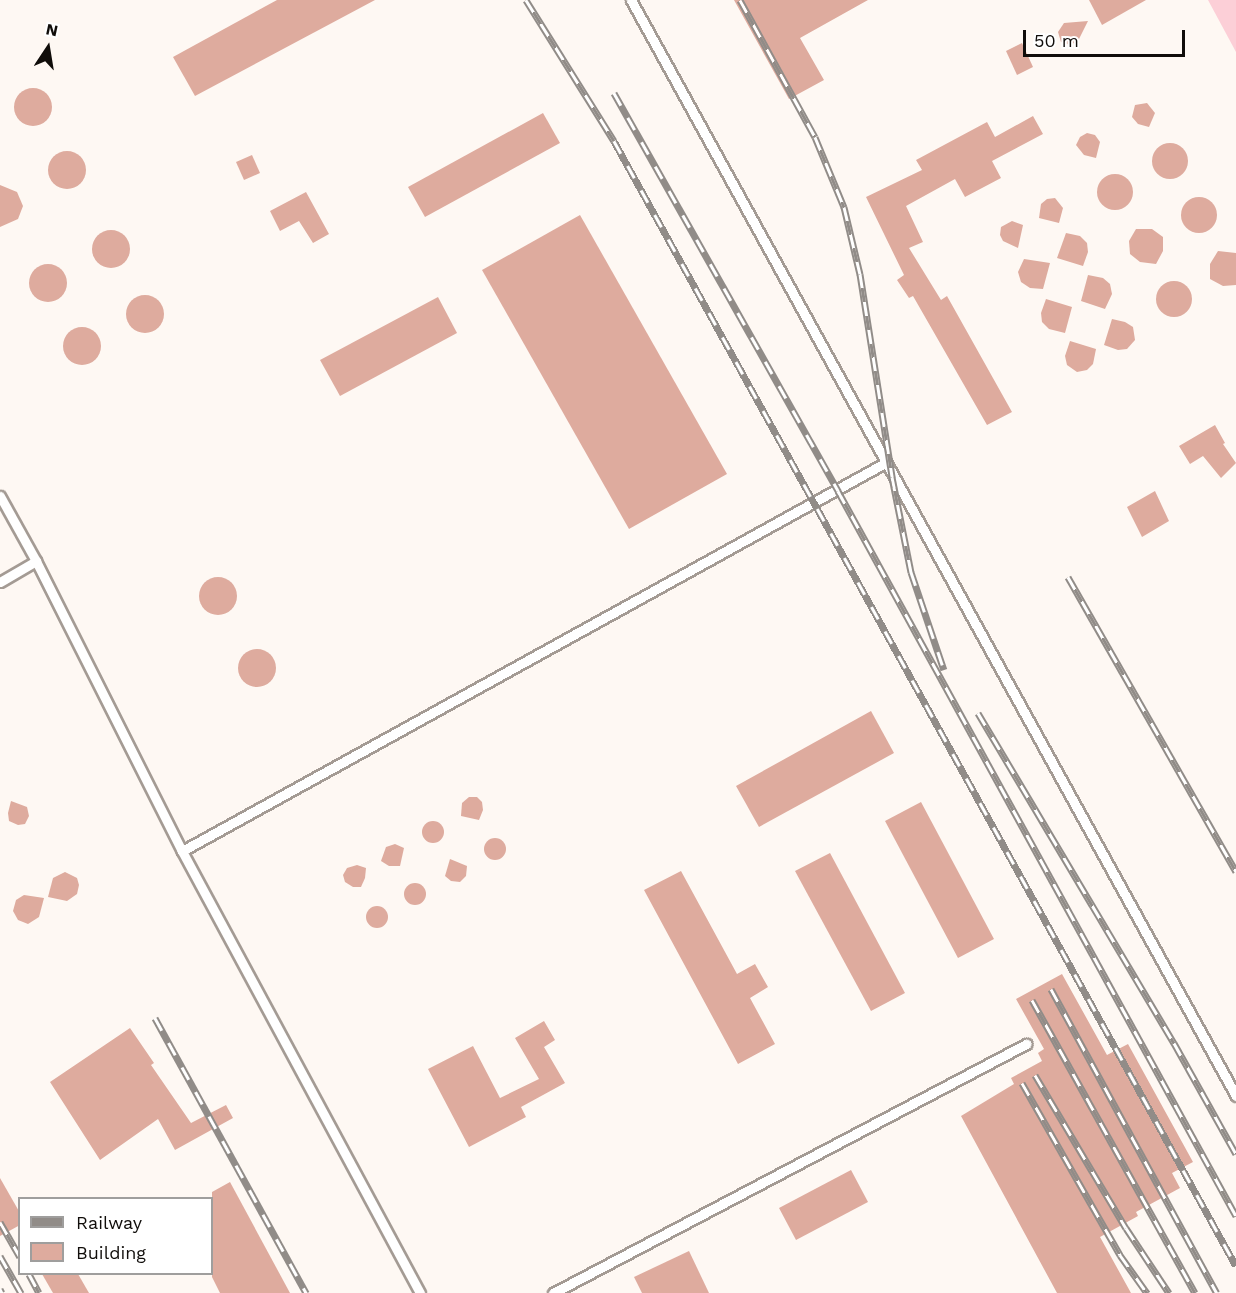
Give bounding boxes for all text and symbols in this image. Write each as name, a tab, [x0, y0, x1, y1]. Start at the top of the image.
north arrow	[18, 18, 78, 78]
scale bar	[1026, 18, 1188, 56]
text: N	[44, 19, 60, 40]
text: 50 m	[1034, 30, 1079, 51]
legend	[18, 1197, 213, 1275]
text: Railway	[76, 1212, 142, 1233]
text: Building	[76, 1242, 146, 1263]

